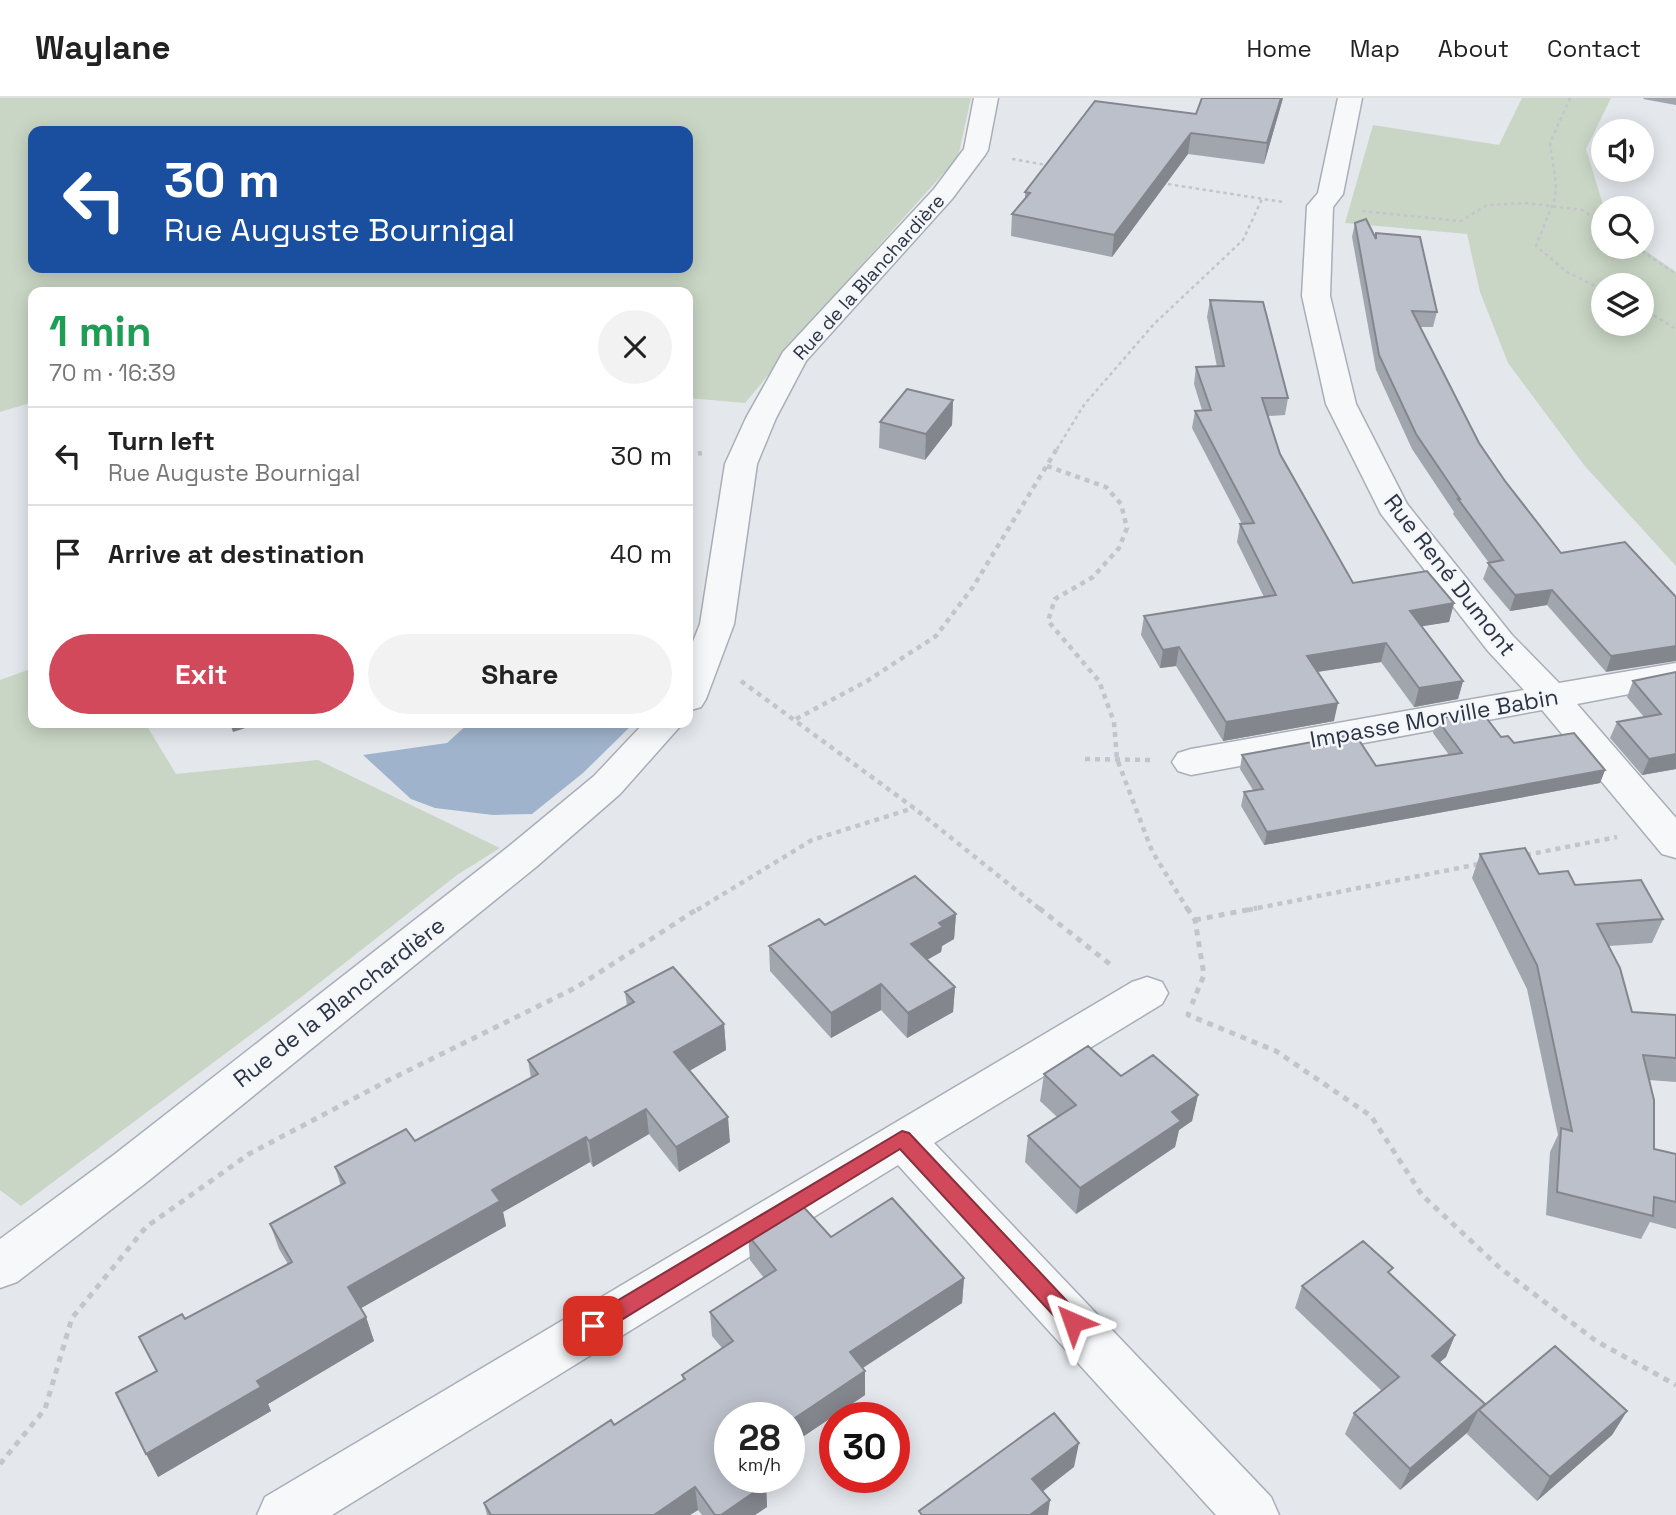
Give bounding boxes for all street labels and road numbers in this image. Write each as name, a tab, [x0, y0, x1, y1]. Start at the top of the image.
street label: Rue de la Blanchardière	[788, 189, 950, 365]
street label: Rue René Dumont	[1377, 488, 1523, 662]
street label: Impasse Morville Babin	[1307, 681, 1561, 755]
street label: Rue de la Blanchardière	[227, 910, 451, 1094]

